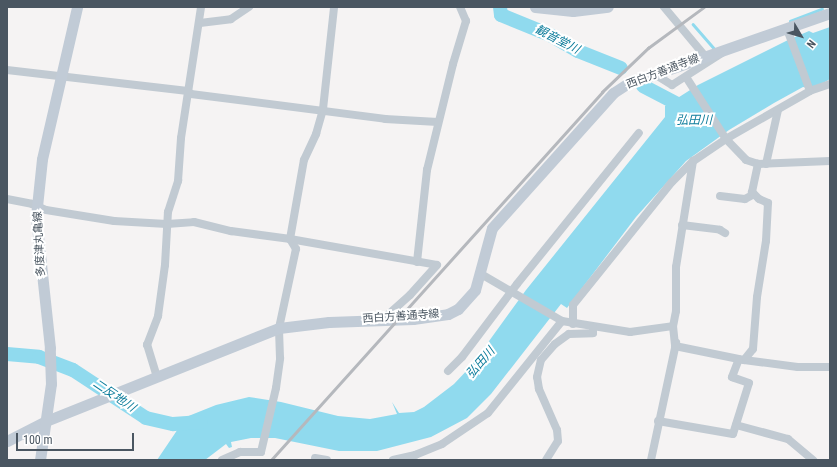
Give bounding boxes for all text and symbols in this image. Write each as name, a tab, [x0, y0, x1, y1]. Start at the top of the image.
north arrow	[781, 16, 821, 56]
water label: 観音堂川	[532, 23, 582, 57]
text: N	[804, 37, 818, 50]
street label: 西白方善通寺線	[625, 52, 701, 92]
water label: 弘田川	[676, 114, 712, 128]
street label: 多度津丸亀線	[32, 211, 48, 277]
street label: 西白方善通寺線	[362, 308, 440, 326]
water label: 弘田川	[464, 345, 498, 381]
water label: 二反地川	[90, 377, 138, 415]
scale bar	[18, 425, 136, 451]
text: 100 m	[23, 433, 53, 447]

